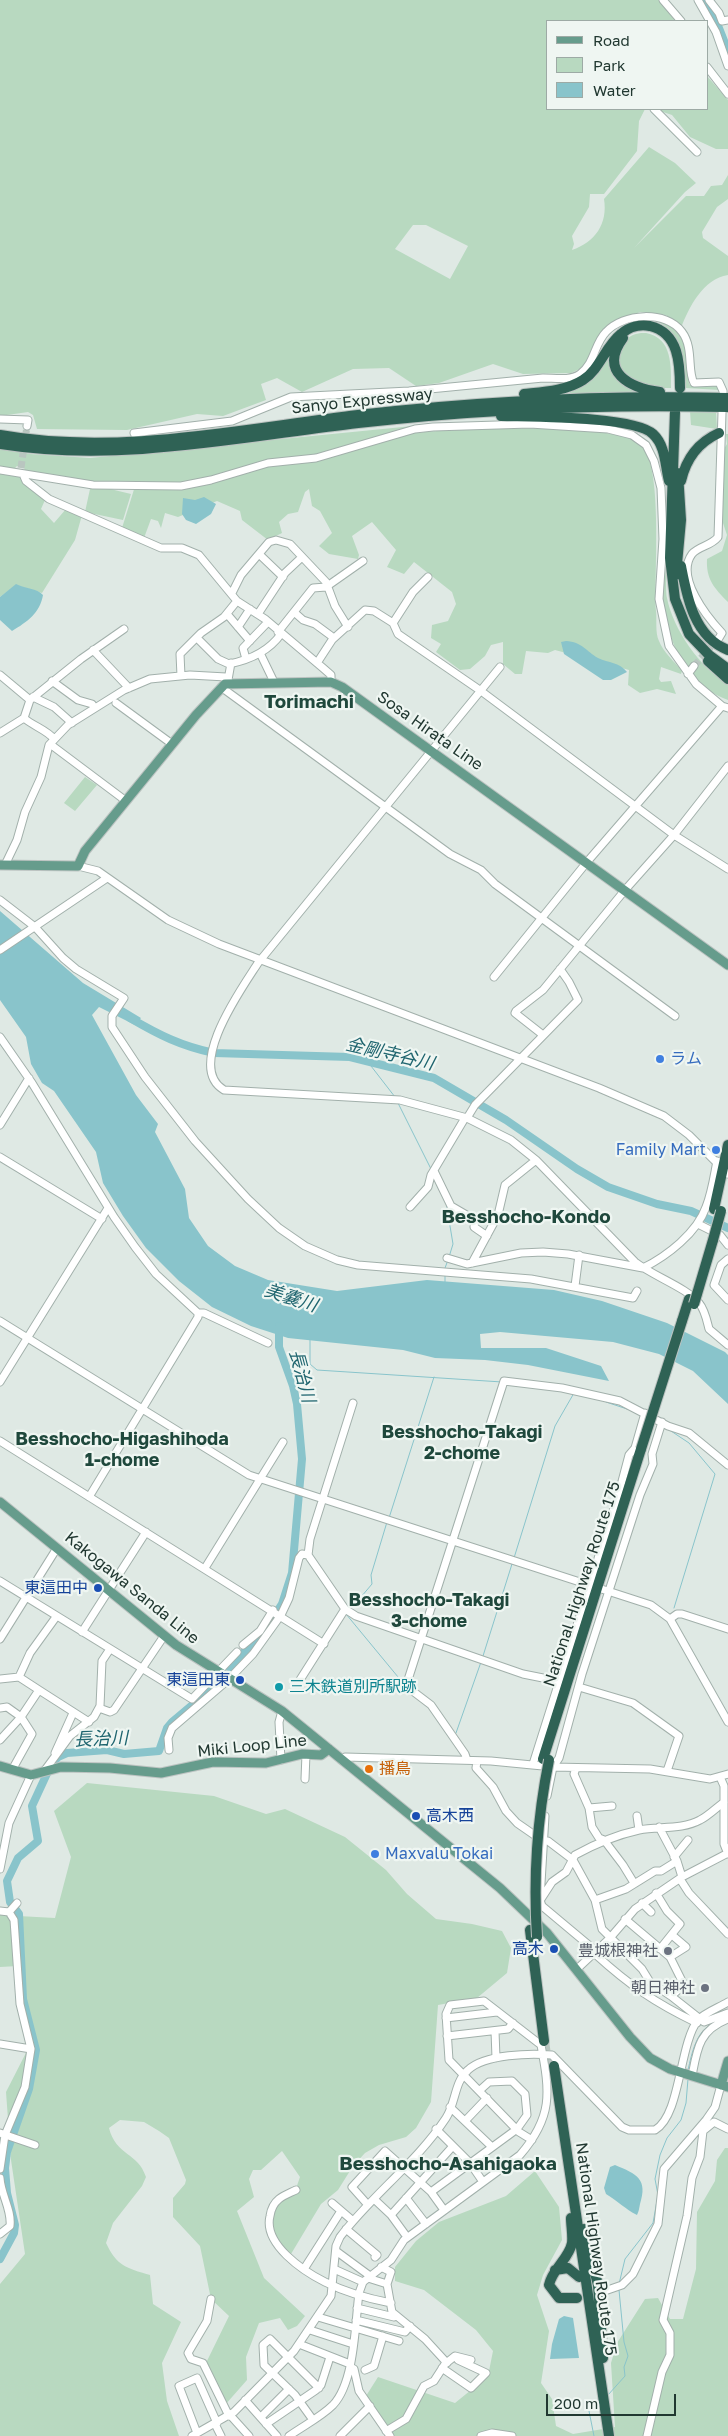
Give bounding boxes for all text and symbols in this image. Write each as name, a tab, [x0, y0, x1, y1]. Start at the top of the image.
legend	[546, 20, 708, 110]
text: Road	[593, 31, 630, 49]
text: Park	[593, 56, 625, 74]
text: Water	[593, 81, 636, 99]
street label: Sanyo Expressway	[290, 384, 434, 418]
street label: Sosa Hirata Line	[373, 687, 487, 775]
district label: Torimachi	[264, 691, 354, 713]
water label: 金剛寺谷川	[344, 1033, 436, 1075]
place label: ラム	[670, 1049, 702, 1069]
marker: ラム	[654, 1053, 666, 1065]
place label: Family Mart	[616, 1140, 706, 1160]
marker: Family Mart	[710, 1144, 722, 1156]
district label: Besshocho-Kondo	[441, 1206, 611, 1228]
water label: 美嚢川	[262, 1279, 320, 1317]
water label: 長治川	[285, 1347, 319, 1405]
district label: Besshocho-Takagi 2-chome	[382, 1421, 542, 1464]
district label: Besshocho-Higashihoda 1-chome	[15, 1428, 229, 1470]
street label: National Highway Route 175	[540, 1479, 624, 1689]
street label: Kakogawa Sanda Line	[61, 1528, 203, 1648]
place label: 東這田中	[24, 1578, 88, 1598]
marker: 東這田中	[92, 1582, 104, 1594]
district label: Besshocho-Takagi 3-chome	[349, 1589, 509, 1632]
place label: 東這田東	[166, 1670, 230, 1690]
marker: 東這田東	[234, 1674, 246, 1686]
place label: 三木鉄道別所駅跡	[289, 1677, 417, 1697]
marker: 三木鉄道別所駅跡	[273, 1681, 285, 1693]
water label: 長治川	[74, 1727, 128, 1751]
street label: Miki Loop Line	[196, 1731, 308, 1761]
place label: 播鳥	[379, 1759, 411, 1779]
marker: 播鳥	[363, 1763, 375, 1775]
place label: 高木西	[426, 1806, 474, 1826]
marker: 高木西	[410, 1810, 422, 1822]
place label: Maxvalu Tokai	[385, 1844, 493, 1864]
marker: Maxvalu Tokai	[369, 1848, 381, 1860]
place label: 高木	[512, 1939, 544, 1959]
place label: 豊城根神社	[578, 1941, 658, 1961]
marker: 高木	[548, 1943, 560, 1955]
marker: 豊城根神社	[662, 1945, 674, 1957]
place label: 朝日神社	[631, 1978, 695, 1998]
marker: 朝日神社	[699, 1982, 711, 1994]
street label: National Highway Route 175	[572, 2141, 620, 2357]
district label: Besshocho-Asahigaoka	[339, 2153, 557, 2175]
scale bar	[548, 2384, 678, 2416]
text: 200 m	[554, 2394, 598, 2412]

